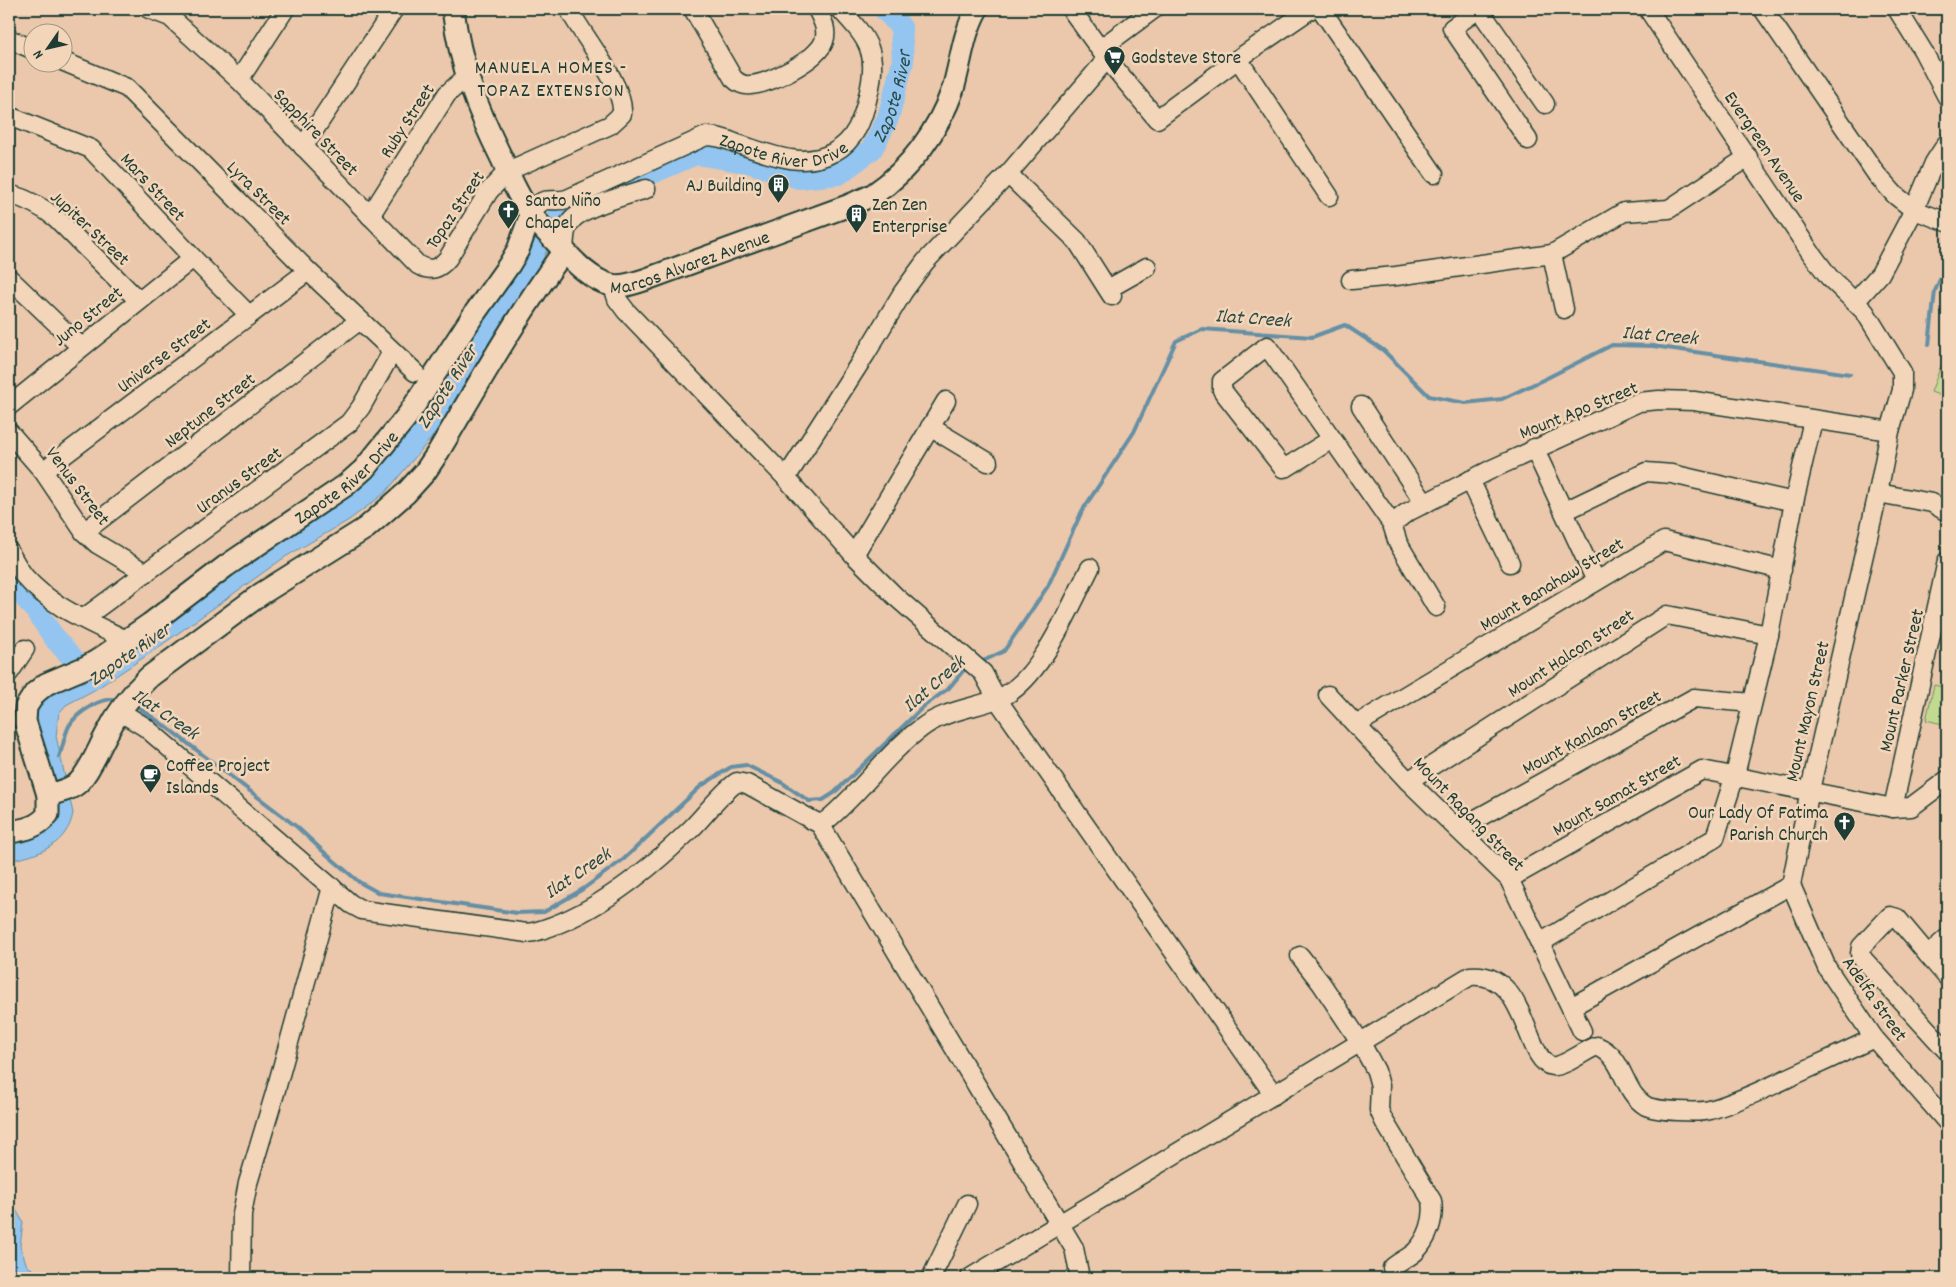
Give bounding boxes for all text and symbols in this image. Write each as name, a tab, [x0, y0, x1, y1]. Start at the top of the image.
north arrow	[22, 22, 72, 72]
supermarket icon: Godsteve Store	[1103, 44, 1127, 75]
text: N	[29, 46, 49, 63]
place label: Godsteve Store	[1131, 46, 1241, 73]
water label: Zapote River	[866, 47, 921, 149]
district label: MANUELA HOMES - TOPAZ EXTENSION	[475, 55, 627, 106]
street label: Ruby Street	[375, 79, 443, 164]
street label: Sapphire Street	[266, 83, 363, 183]
street label: Evergreen Avenue	[1716, 87, 1810, 209]
street label: Zapote River Drive	[715, 124, 847, 150]
text: Zapote River Drive	[716, 128, 856, 177]
street label: Mars Street	[112, 148, 191, 229]
street label: Lyra Street	[219, 156, 296, 233]
street label: Topaz Street	[421, 166, 493, 256]
building icon: AJ Building	[766, 172, 790, 203]
place label: AJ Building	[686, 174, 762, 201]
street label: Jupiter Street	[43, 185, 134, 274]
place label: Santo Niño Chapel	[525, 189, 601, 238]
place label: Zen Zen Enterprise	[872, 193, 947, 242]
church icon: Santo Niño Chapel	[497, 198, 521, 229]
building icon: Zen Zen Enterprise	[844, 202, 868, 233]
street label: Marcos Alvarez Avenue	[609, 225, 774, 303]
street label: Juno Street	[49, 281, 130, 354]
water label: Ilat Creek	[1214, 303, 1293, 337]
street label: Universe Street	[112, 312, 218, 401]
water label: Ilat Creek	[1621, 320, 1700, 354]
water label: Zapote River	[411, 338, 488, 435]
street label: Neptune Street	[160, 367, 263, 456]
street label: Mount Apo Street	[1516, 376, 1643, 448]
street label: Zapote River Drive	[290, 426, 407, 533]
street label: Uranus Street	[191, 441, 289, 522]
street label: Venus Street	[37, 442, 115, 532]
street label: Mount Banahaw Street	[1476, 532, 1630, 640]
street label: Mount Halcon Street	[1503, 604, 1641, 706]
street label: Mount Parker Street	[1874, 607, 1933, 755]
water label: Zapote River	[84, 615, 180, 694]
street label: Mount Mayon Street	[1780, 639, 1839, 785]
water label: Ilat Creek	[897, 649, 974, 721]
water label: Ilat Creek	[125, 683, 205, 749]
street label: Mount Kanlaon Street	[1518, 685, 1667, 784]
street label: Mount Samat Street	[1548, 749, 1687, 845]
street label: Mount Ragang Street	[1405, 752, 1530, 879]
place label: Coffee Project Islands	[166, 754, 270, 803]
cafe icon: Coffee Project Islands	[138, 763, 162, 794]
place label: Our Lady Of Fatima Parish Church	[1688, 801, 1829, 850]
church icon: Our Lady Of Fatima Parish Church	[1832, 810, 1856, 841]
water label: Ilat Creek	[540, 841, 619, 907]
street label: Adelfa Street	[1834, 952, 1912, 1048]

